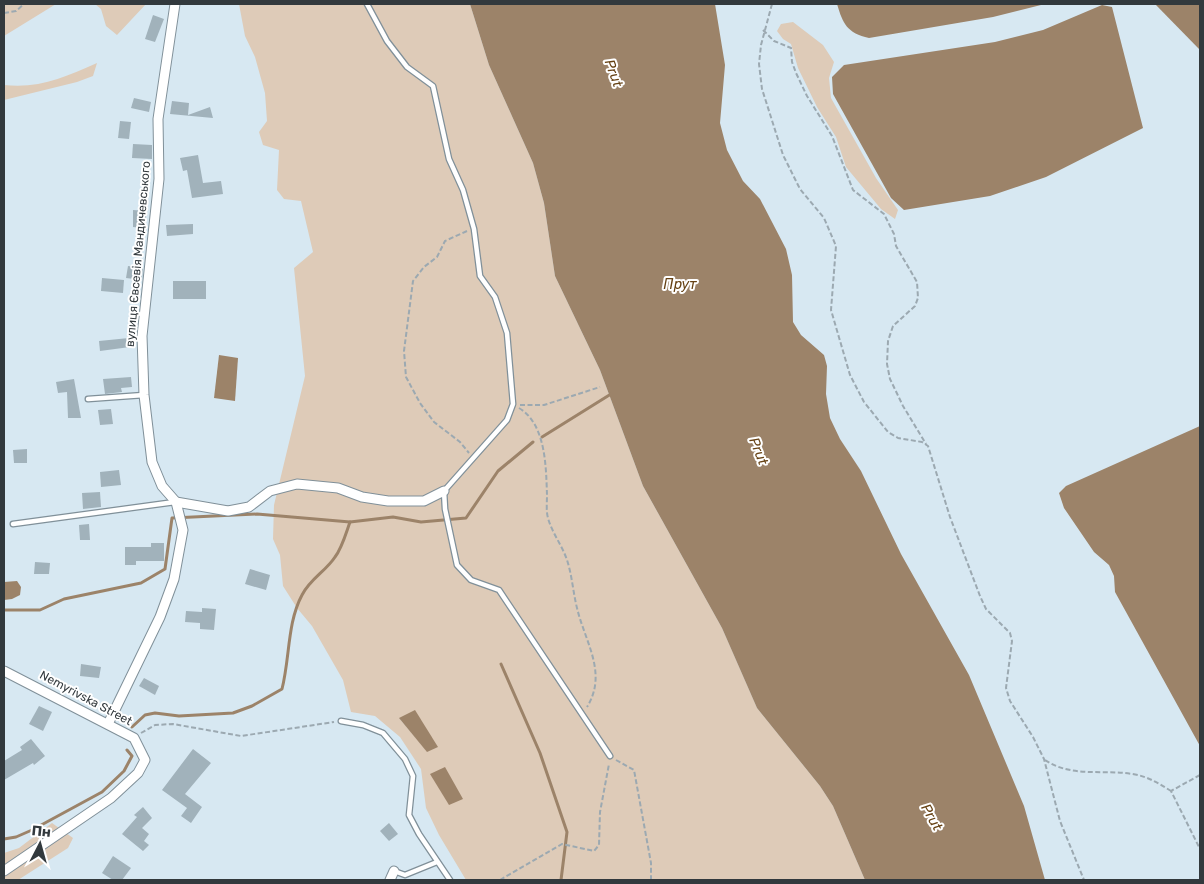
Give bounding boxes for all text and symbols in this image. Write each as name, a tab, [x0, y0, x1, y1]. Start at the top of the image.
water label: Prut	[601, 57, 627, 90]
street label: вулиця Євсевія Мандичевського	[123, 160, 153, 348]
water label: Прут	[664, 276, 697, 293]
water label: Prut	[745, 435, 772, 468]
street label: Nemyrivska Street	[37, 668, 135, 728]
water label: Prut	[917, 801, 946, 834]
north arrow	[15, 819, 65, 869]
text: Пн	[31, 822, 52, 841]

